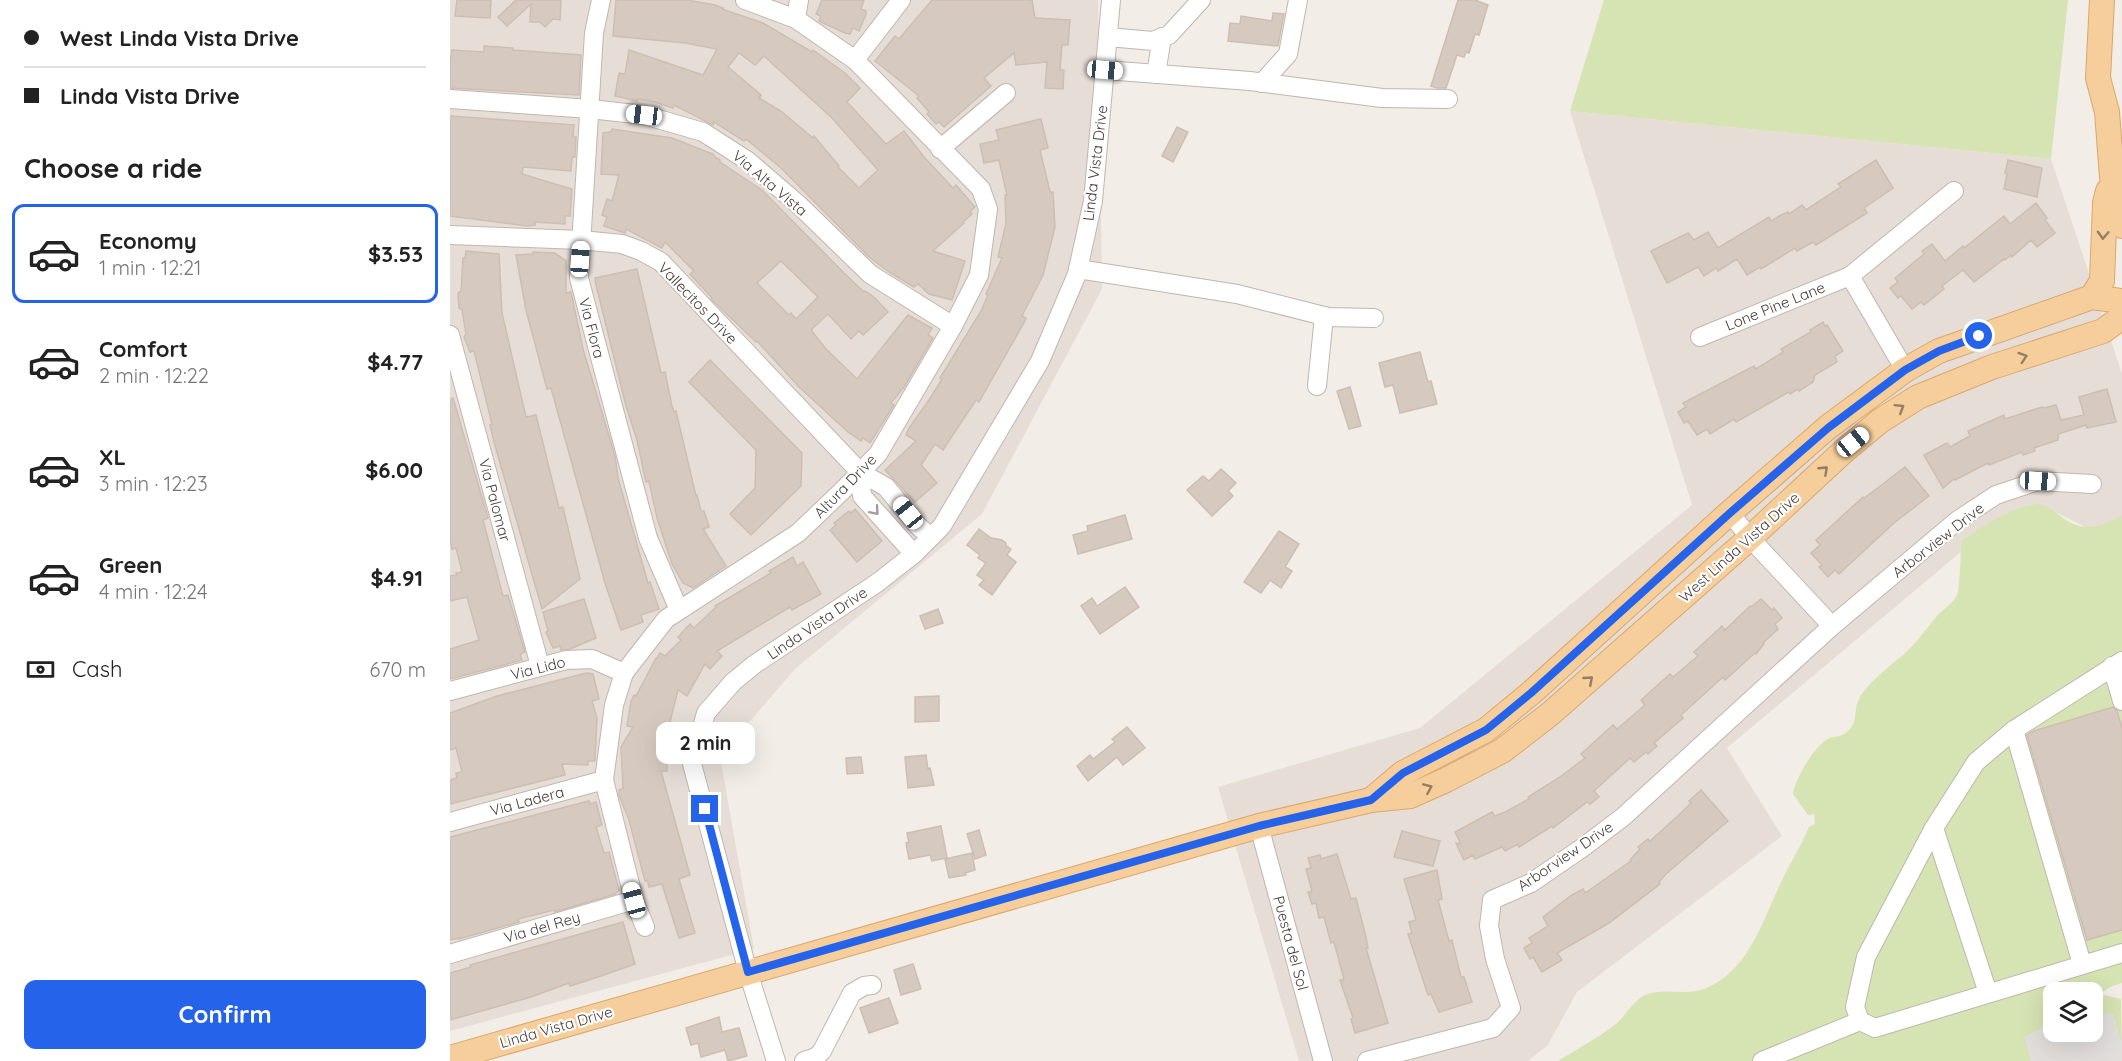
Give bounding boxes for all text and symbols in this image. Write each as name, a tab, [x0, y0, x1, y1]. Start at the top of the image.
text: West Linda Vista Drive	[60, 24, 299, 52]
car	[1086, 59, 1124, 81]
text: Linda Vista Drive	[60, 82, 240, 110]
car	[625, 104, 663, 126]
street label: Linda Vista Drive	[1078, 104, 1112, 222]
street label: Via Alta Vista	[729, 146, 811, 220]
text: Choose a ride	[24, 151, 202, 185]
icon: car	[27, 227, 81, 281]
text: Economy	[99, 227, 197, 255]
one-way arrow	[2097, 230, 2110, 239]
text: $3.53	[368, 240, 423, 268]
car	[570, 240, 590, 278]
text: 1 min · 12:21	[99, 255, 201, 280]
street label: Vallecitos Drive	[654, 258, 742, 348]
street label: Lone Pine Lane	[1722, 277, 1828, 335]
street label: Via Flora	[575, 296, 609, 360]
route start	[1965, 322, 1992, 349]
icon: car	[27, 335, 81, 389]
text: Comfort	[99, 335, 188, 363]
text: $4.77	[367, 348, 423, 376]
one-way arrow	[2017, 352, 2028, 364]
text: 2 min · 12:22	[99, 363, 209, 388]
one-way arrow	[1894, 404, 1904, 416]
car	[1833, 424, 1873, 460]
icon: car	[27, 443, 81, 497]
text: XL	[99, 443, 126, 471]
street label: Altura Drive	[810, 450, 880, 522]
text: $6.00	[365, 456, 423, 484]
street label: Via Palomar	[475, 456, 515, 544]
one-way arrow	[1816, 466, 1827, 477]
text: 3 min · 12:23	[99, 471, 208, 496]
car	[2020, 471, 2056, 491]
street label: West Linda Vista Drive	[1675, 488, 1803, 606]
car	[890, 493, 926, 533]
street label: Arborview Drive	[1888, 498, 1988, 582]
one-way arrow	[868, 504, 879, 514]
icon: car	[27, 551, 81, 605]
text: Green	[99, 551, 162, 579]
text: $4.91	[370, 564, 423, 592]
text: 4 min · 12:24	[99, 579, 207, 604]
street label: Linda Vista Drive	[763, 582, 871, 664]
street label: Via Lido	[509, 652, 567, 684]
icon: cash	[24, 653, 57, 686]
text: Cash	[72, 655, 123, 683]
text: 670 m	[369, 657, 426, 682]
one-way arrow	[1582, 676, 1592, 687]
callout: 2 min	[656, 722, 754, 764]
text: 2 min	[679, 730, 732, 755]
street label: Via Ladera	[488, 782, 566, 820]
one-way arrow	[1422, 783, 1433, 795]
route end	[691, 795, 718, 822]
street label: Arborview Drive	[1514, 817, 1616, 895]
car	[621, 880, 647, 920]
street label: Puesta del Sol	[1269, 894, 1313, 992]
street label: Via del Rey	[502, 907, 582, 947]
button: Confirm	[24, 980, 426, 1049]
map controls	[2043, 982, 2103, 1042]
button: layers	[2043, 982, 2103, 1042]
street label: Linda Vista Drive	[497, 1002, 615, 1052]

